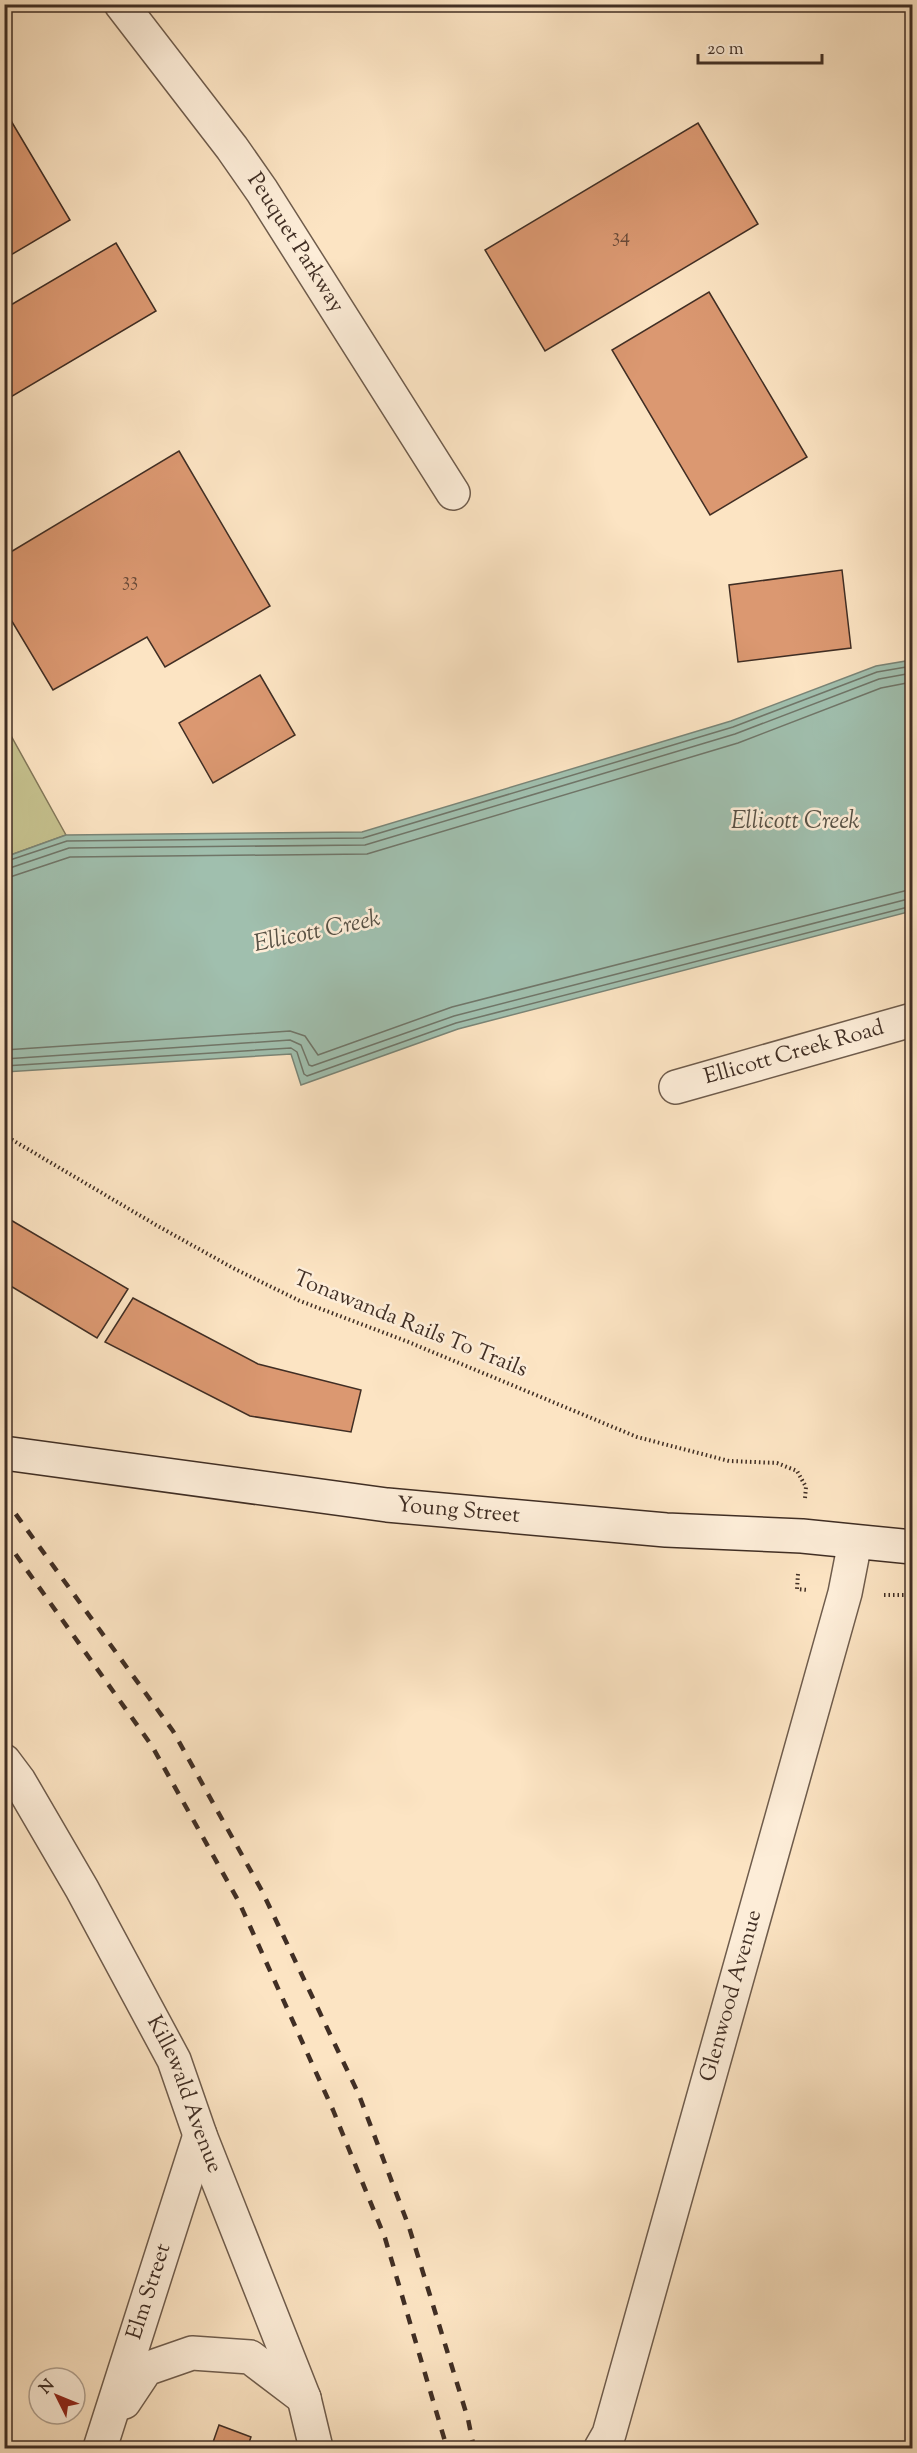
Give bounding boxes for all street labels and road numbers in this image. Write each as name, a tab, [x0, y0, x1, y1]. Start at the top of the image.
street label: Peuquet Parkway	[238, 167, 351, 320]
street label: Ellicott Creek Road	[701, 1013, 888, 1094]
street label: Tonawanda Rails To Trails	[288, 1263, 532, 1387]
street label: Young Street	[395, 1490, 522, 1533]
street label: Glenwood Avenue	[693, 1906, 771, 2086]
street label: Killewald Avenue	[137, 2010, 230, 2178]
street label: Elm Street	[120, 2239, 180, 2344]

